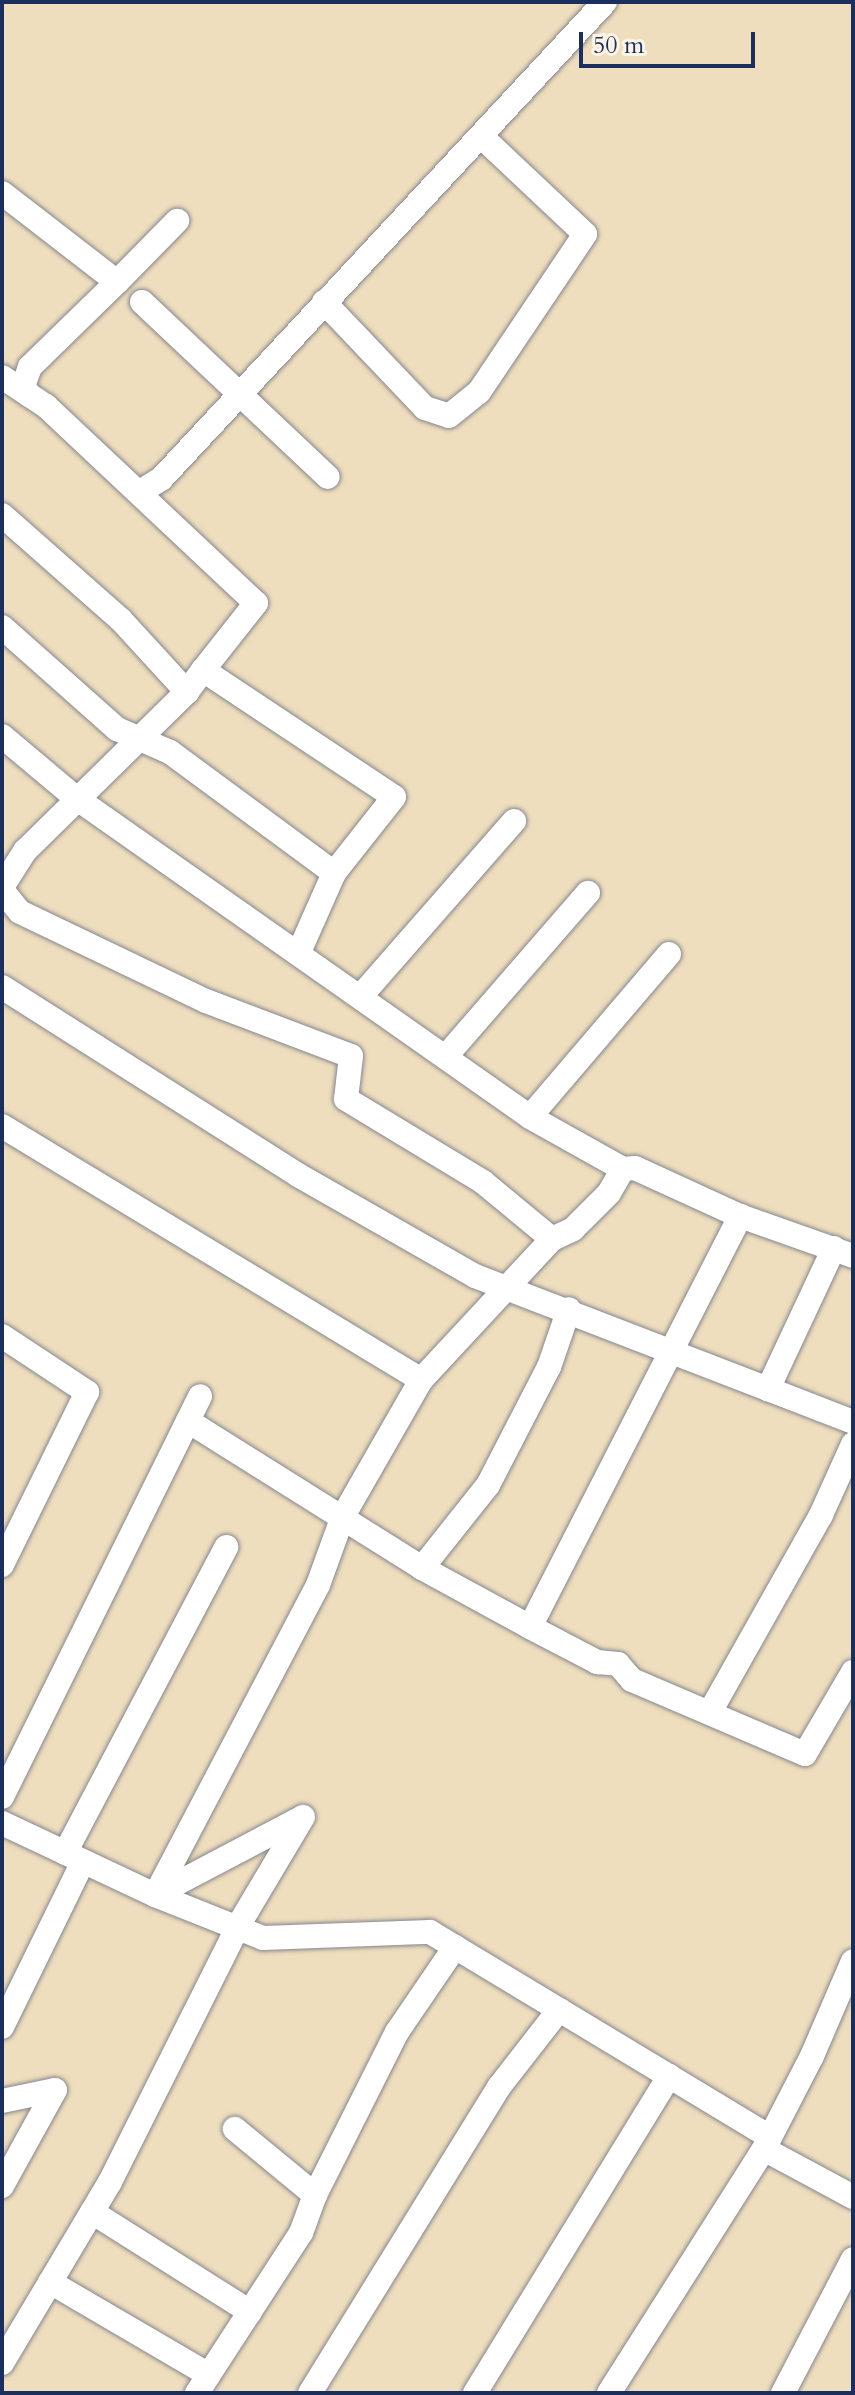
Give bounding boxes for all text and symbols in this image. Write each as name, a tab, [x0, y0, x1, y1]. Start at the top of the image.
scale bar	[583, 16, 759, 66]
text: 50 m	[593, 29, 644, 62]

